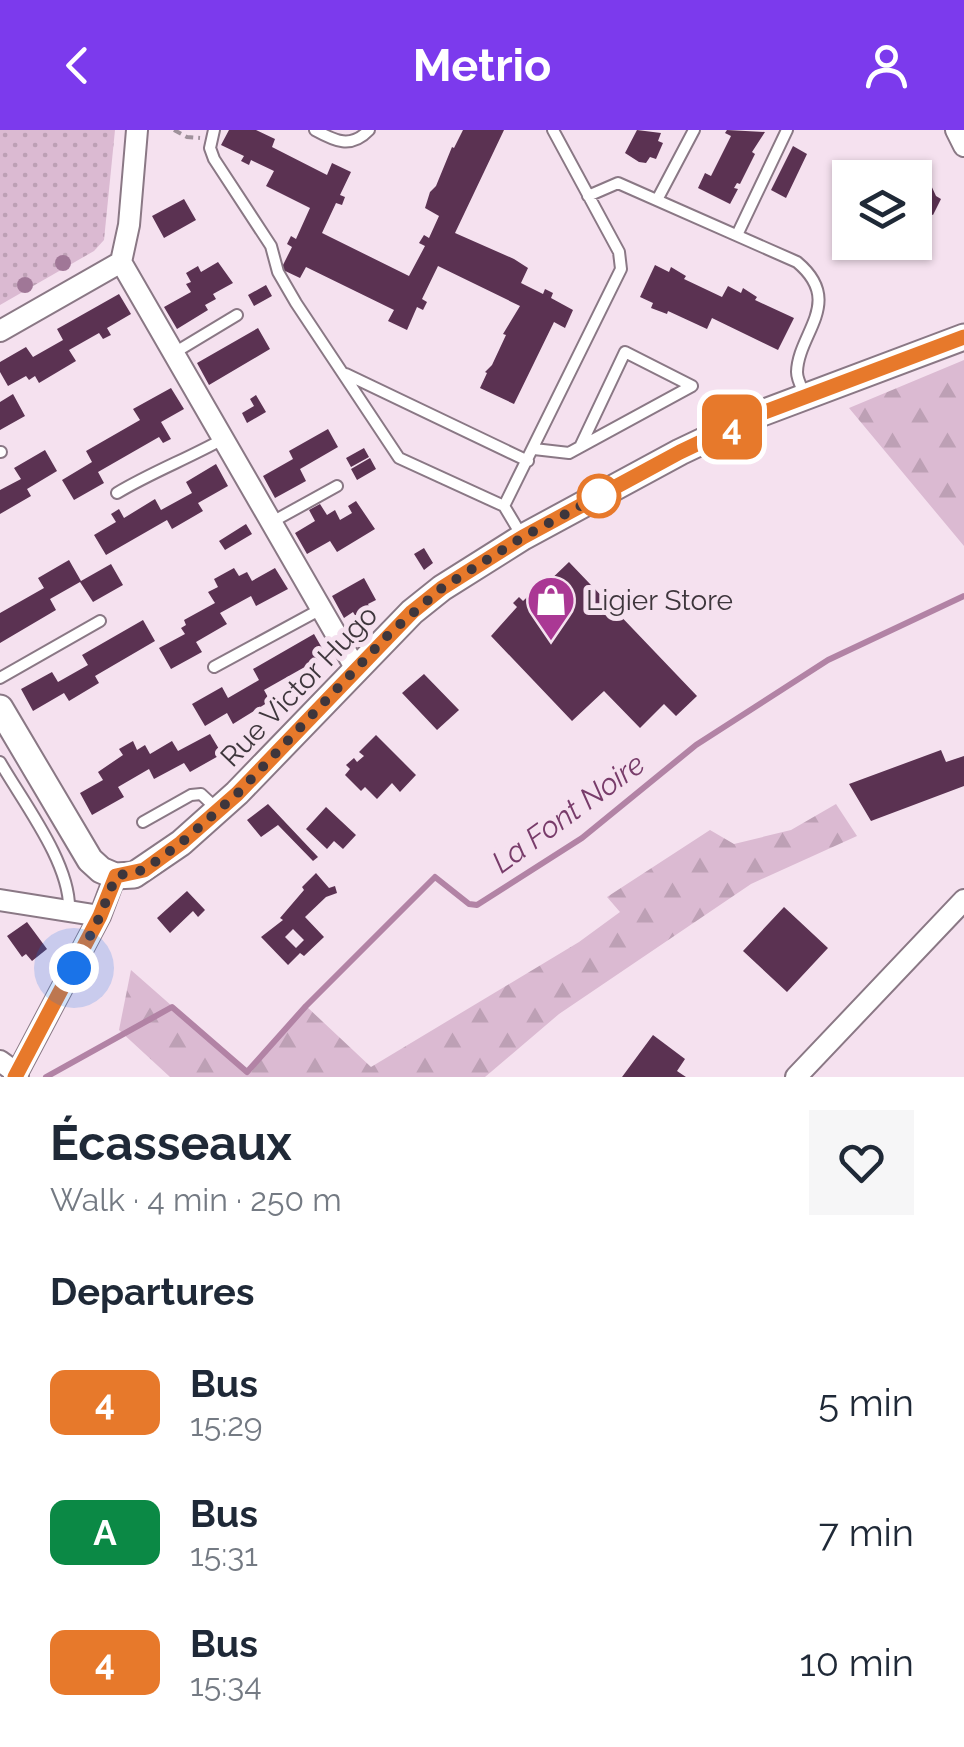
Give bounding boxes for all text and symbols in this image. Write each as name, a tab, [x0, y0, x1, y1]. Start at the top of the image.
icon: back	[50, 38, 105, 93]
icon: person	[859, 38, 914, 93]
text: Metrio	[413, 39, 551, 92]
map controls	[832, 160, 932, 260]
button: layers	[832, 160, 932, 260]
line badge: 4	[700, 394, 764, 460]
text: 4	[722, 407, 742, 448]
unlabelled marker	[578, 475, 620, 517]
shop icon: Ligier Store	[525, 574, 577, 642]
place label: Ligier Store	[586, 584, 733, 617]
street label: Rue Victor Hugo	[214, 599, 384, 773]
water label: La Font Noire	[485, 746, 651, 880]
your location	[49, 943, 99, 993]
button: heart	[809, 1110, 914, 1215]
text: Écasseaux	[50, 1115, 292, 1171]
text: Walk · 4 min · 250 m	[50, 1181, 342, 1218]
text: Departures	[50, 1269, 255, 1314]
text: Bus	[190, 1361, 258, 1406]
text: 5 min	[818, 1380, 914, 1425]
text: 4	[95, 1382, 115, 1423]
text: 15:29	[190, 1406, 263, 1443]
text: Bus	[190, 1491, 258, 1536]
text: 7 min	[819, 1510, 914, 1555]
text: A	[93, 1512, 117, 1553]
text: 15:31	[190, 1536, 258, 1573]
text: Bus	[190, 1621, 258, 1666]
text: 10 min	[799, 1640, 914, 1685]
text: 4	[95, 1642, 115, 1683]
text: 15:34	[190, 1666, 262, 1703]

